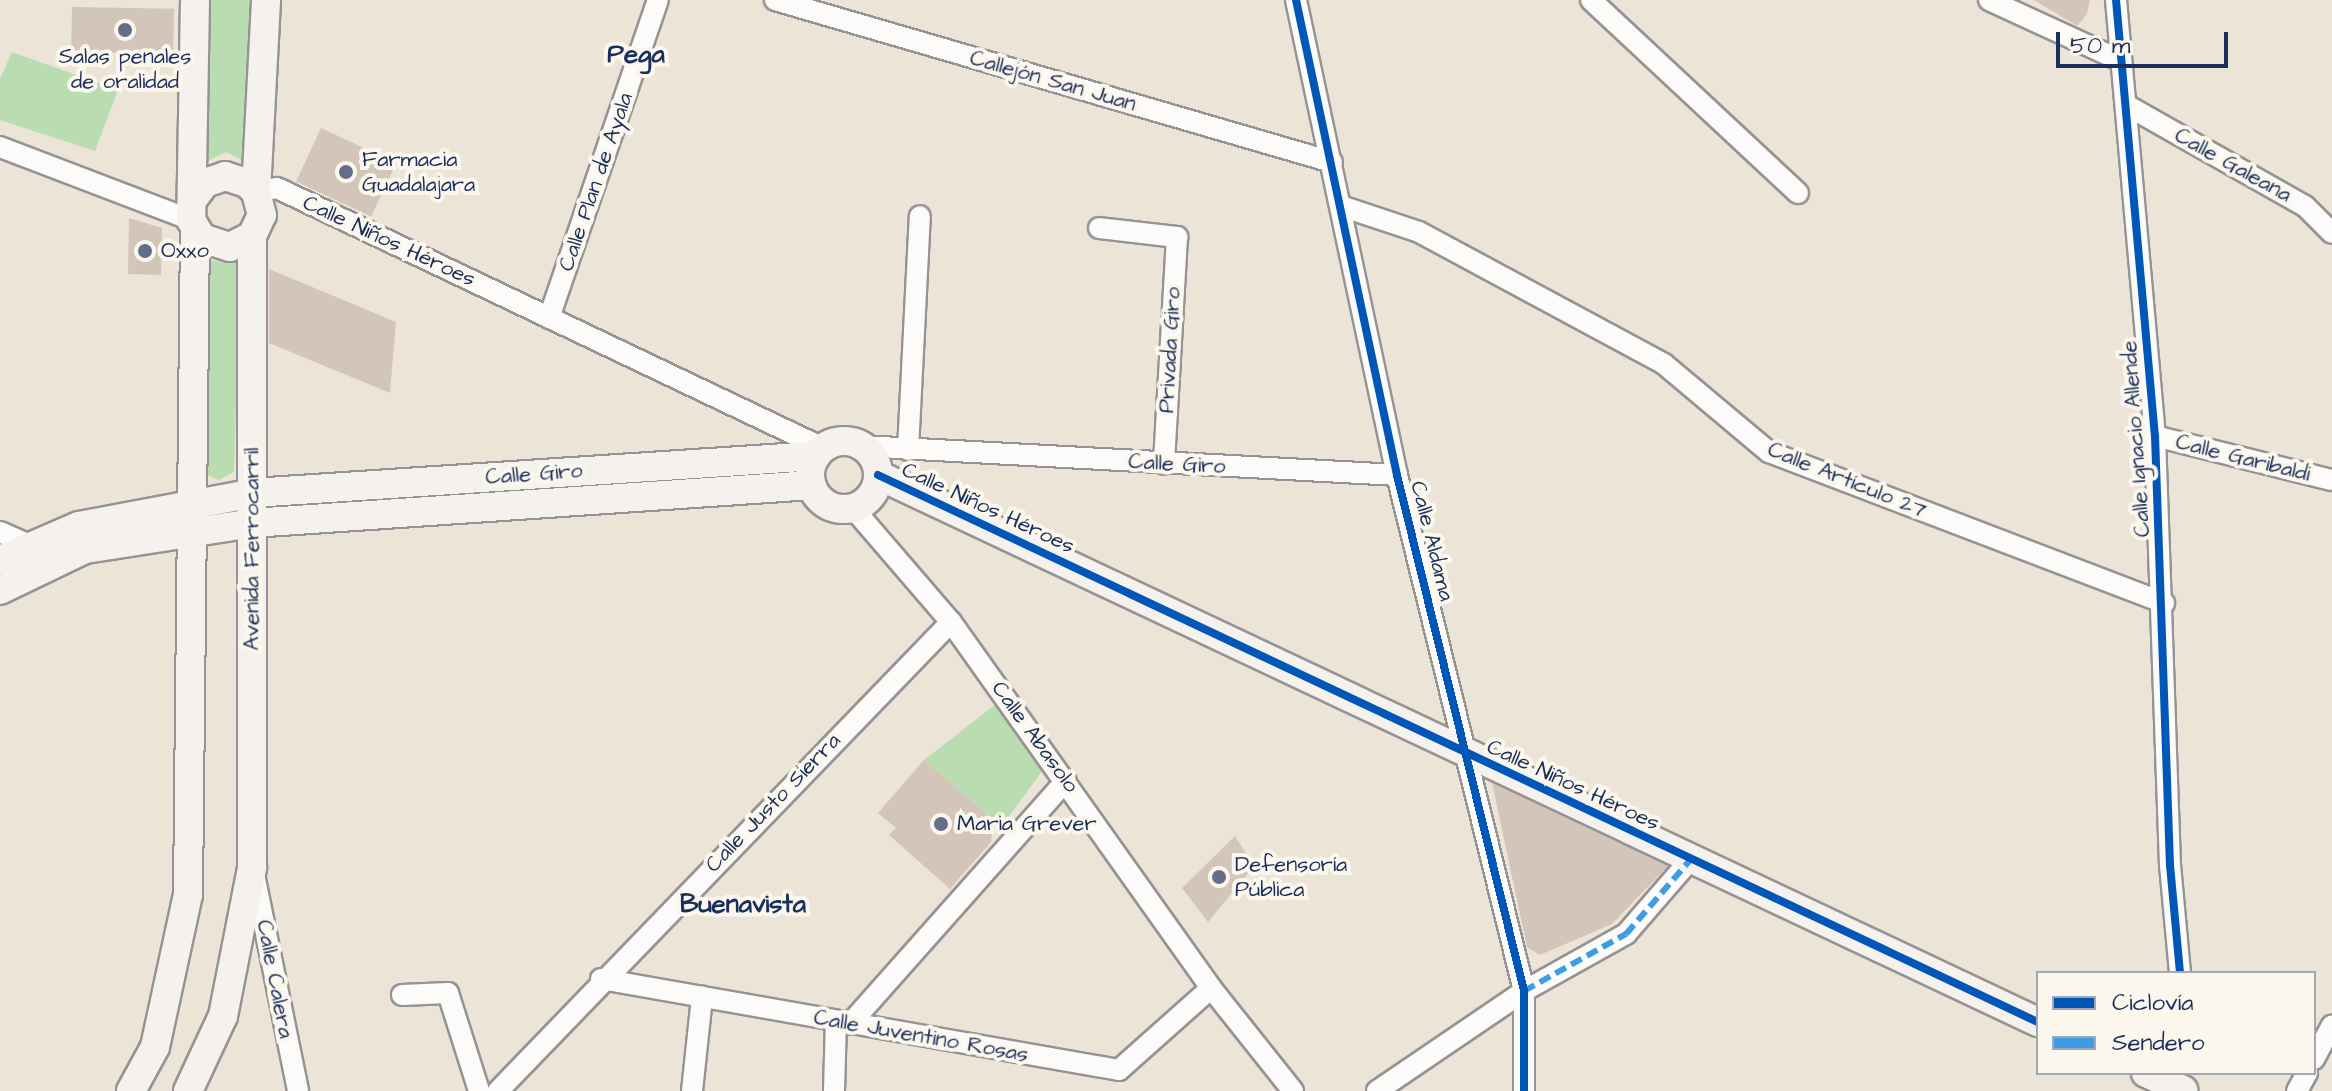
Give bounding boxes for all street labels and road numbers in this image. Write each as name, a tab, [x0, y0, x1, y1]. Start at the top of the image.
street label: Callejón San Juan	[967, 45, 1139, 117]
street label: Calle Plan de Ayala	[553, 89, 639, 275]
street label: Calle Galeana	[2170, 122, 2296, 208]
street label: Calle Niños Héroes	[298, 189, 480, 293]
street label: Privada Giro	[1154, 286, 1186, 414]
street label: Calle Ignacio Allende	[2116, 340, 2156, 538]
street label: Calle Garibaldi	[2173, 429, 2313, 487]
street label: Calle Artículo 27	[1764, 436, 1930, 524]
street label: Avenida Ferrocarril	[239, 448, 265, 650]
street label: Calle Giro	[1128, 448, 1226, 480]
street label: Calle Niños Héroes	[897, 456, 1079, 560]
street label: Calle Giro	[484, 457, 584, 491]
street label: Calle Aldama	[1404, 478, 1460, 604]
street label: Calle Abasolo	[986, 676, 1084, 798]
street label: Calle Justo Sierra	[700, 728, 846, 878]
street label: Calle Niños Héroes	[1482, 733, 1664, 837]
street label: Calle Calera	[251, 918, 299, 1040]
street label: Calle Juventino Rosas	[812, 1004, 1030, 1068]

